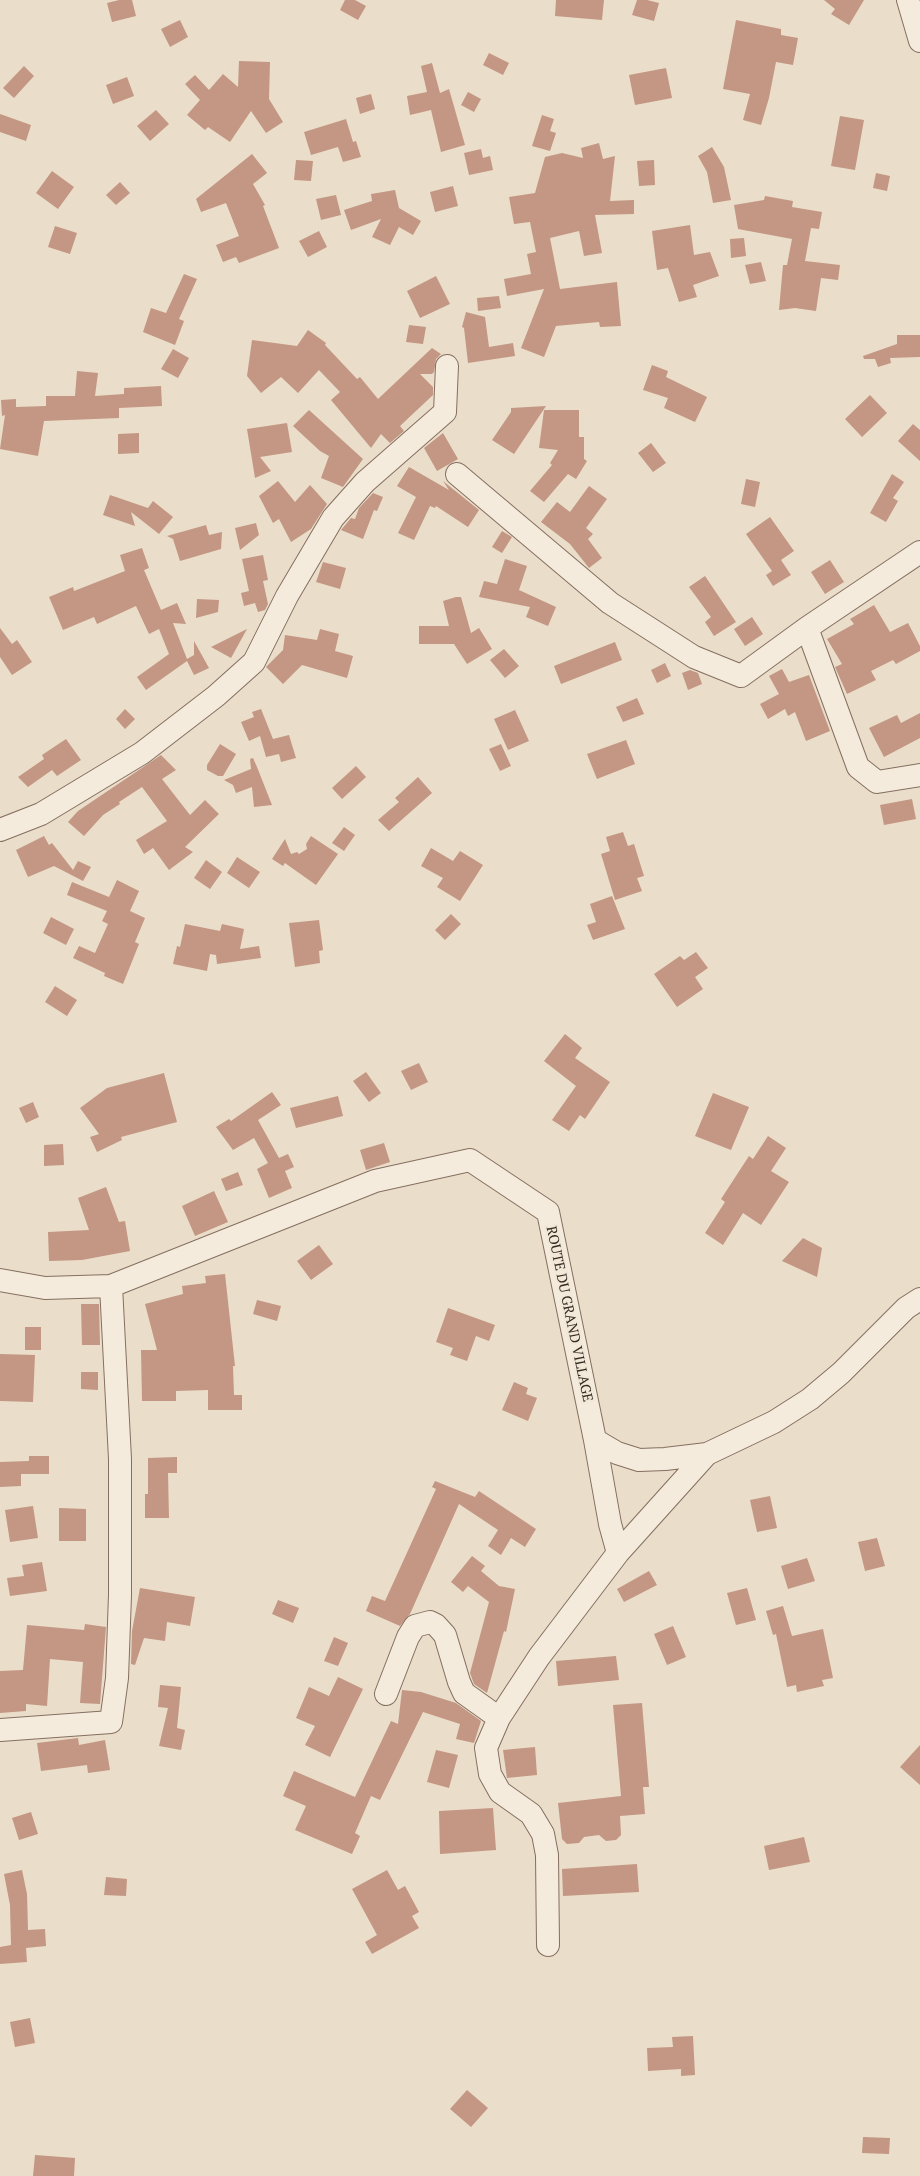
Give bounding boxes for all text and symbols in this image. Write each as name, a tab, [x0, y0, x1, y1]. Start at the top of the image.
street label: ROUTE DU GRAND VILLAGE	[542, 1225, 596, 1403]

